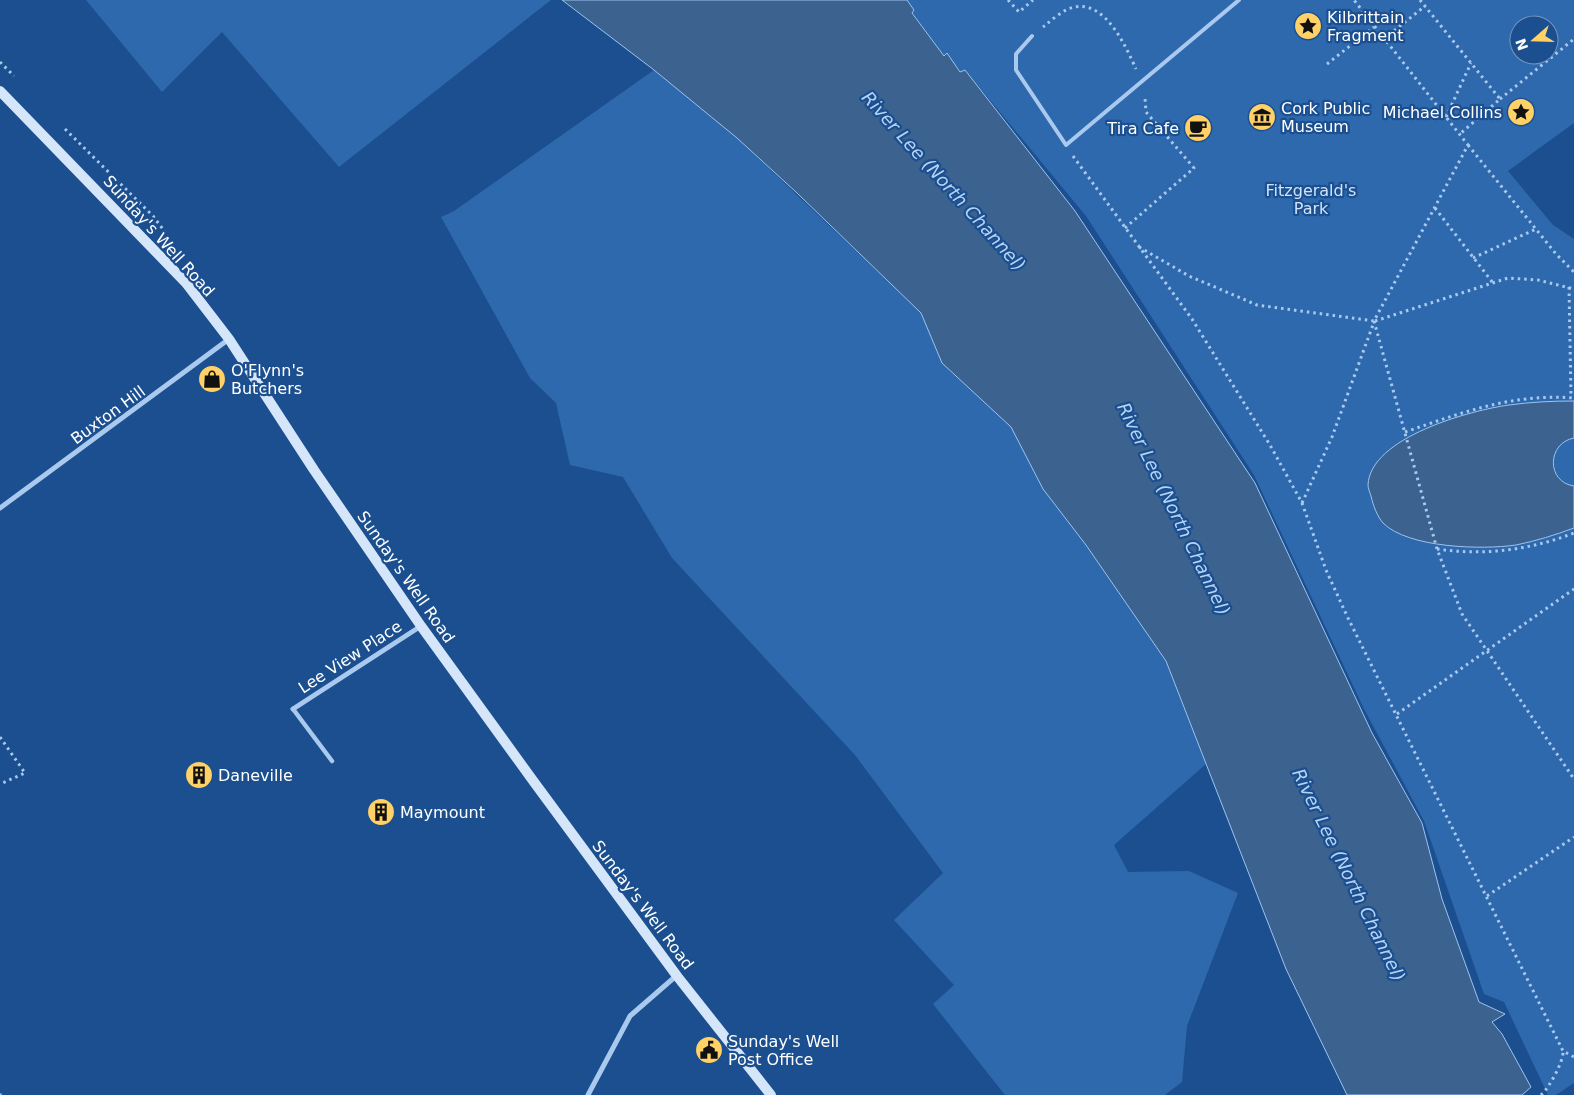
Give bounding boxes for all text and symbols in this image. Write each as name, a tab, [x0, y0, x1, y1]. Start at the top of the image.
place label: Kilbrittain Fragment	[1327, 8, 1405, 45]
place icon: Kilbrittain Fragment	[1293, 11, 1323, 41]
north arrow	[1509, 15, 1559, 65]
text: N	[1512, 36, 1531, 53]
water label: River Lee (North Channel)	[858, 87, 1030, 275]
place icon: Michael Collins	[1506, 97, 1536, 127]
place label: Cork Public Museum	[1281, 99, 1370, 136]
museum icon: Cork Public Museum	[1247, 102, 1277, 132]
place label: Michael Collins	[1383, 103, 1502, 122]
cafe icon: Tira Cafe	[1183, 113, 1213, 143]
place label: Tira Cafe	[1106, 119, 1179, 138]
street label: Sunday's Well Road	[100, 171, 218, 301]
park label: Fitzgerald's Park	[1266, 181, 1356, 218]
place label: O'Flynn's Butchers	[231, 361, 304, 398]
shop icon: O'Flynn's Butchers	[197, 364, 227, 394]
street label: Buxton Hill	[67, 382, 149, 448]
water label: River Lee (North Channel)	[1113, 399, 1235, 619]
street label: Sunday's Well Road	[353, 507, 459, 647]
street label: Lee View Place	[295, 617, 405, 697]
building icon: Daneville	[184, 760, 214, 790]
water label: River Lee (North Channel)	[1288, 765, 1410, 985]
place label: Daneville	[218, 766, 293, 785]
building icon: Maymount	[366, 797, 396, 827]
place label: Maymount	[400, 803, 485, 822]
street label: Sunday's Well Road	[588, 837, 698, 973]
place label: Sunday's Well Post Office	[728, 1032, 839, 1069]
public building icon: Sunday's Well Post Office	[694, 1035, 724, 1065]

